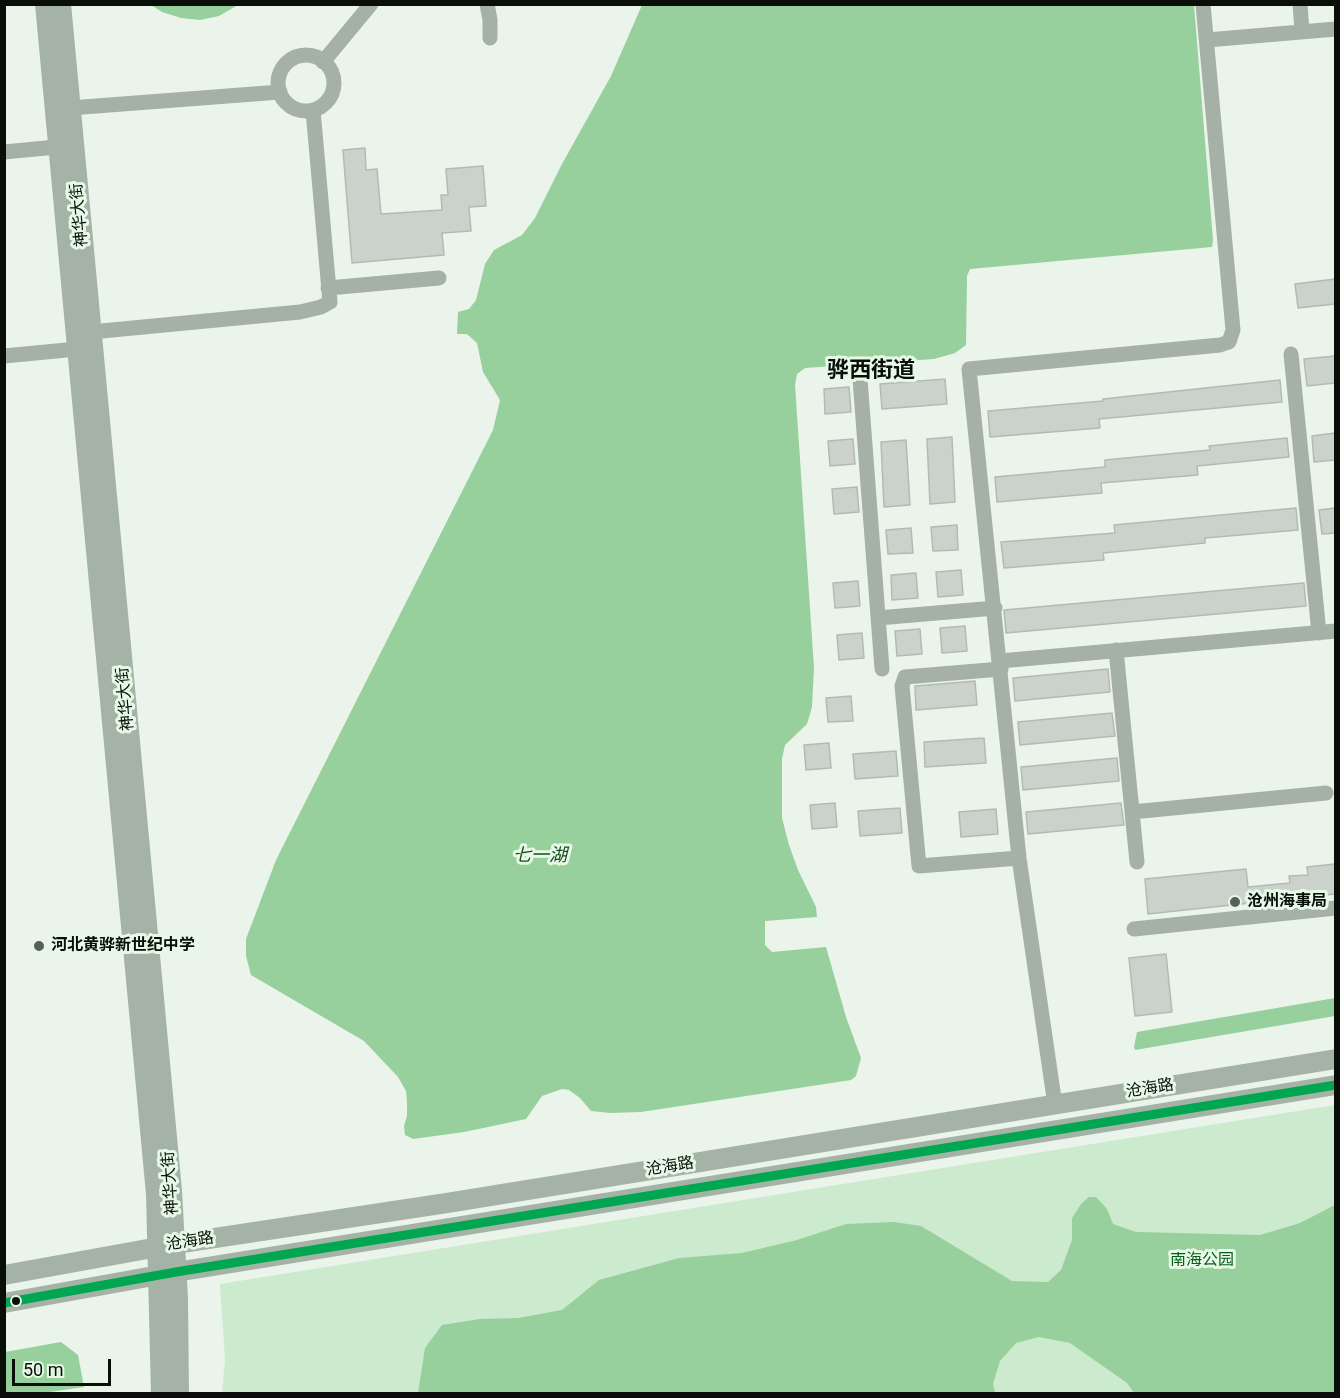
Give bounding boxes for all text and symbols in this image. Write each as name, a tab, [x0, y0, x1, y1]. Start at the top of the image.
street label: 神华大街	[68, 182, 92, 248]
district label: 骅西街道	[827, 358, 915, 384]
street label: 神华大街	[114, 666, 138, 732]
water label: 七一湖	[513, 845, 567, 867]
place label: 沧州海事局	[1247, 892, 1327, 912]
marker: 沧州海事局	[1228, 895, 1242, 909]
place label: 河北黄骅新世纪中学	[51, 936, 195, 956]
marker: 河北黄骅新世纪中学	[32, 939, 46, 953]
street label: 沧海路	[1125, 1076, 1175, 1102]
street label: 神华大街	[159, 1150, 183, 1216]
street label: 沧海路	[645, 1154, 695, 1180]
street label: 沧海路	[165, 1229, 215, 1255]
park label: 南海公园	[1170, 1251, 1234, 1271]
unlabelled marker	[10, 1295, 22, 1307]
scale bar	[15, 1347, 114, 1385]
text: 50 m	[23, 1359, 63, 1380]

